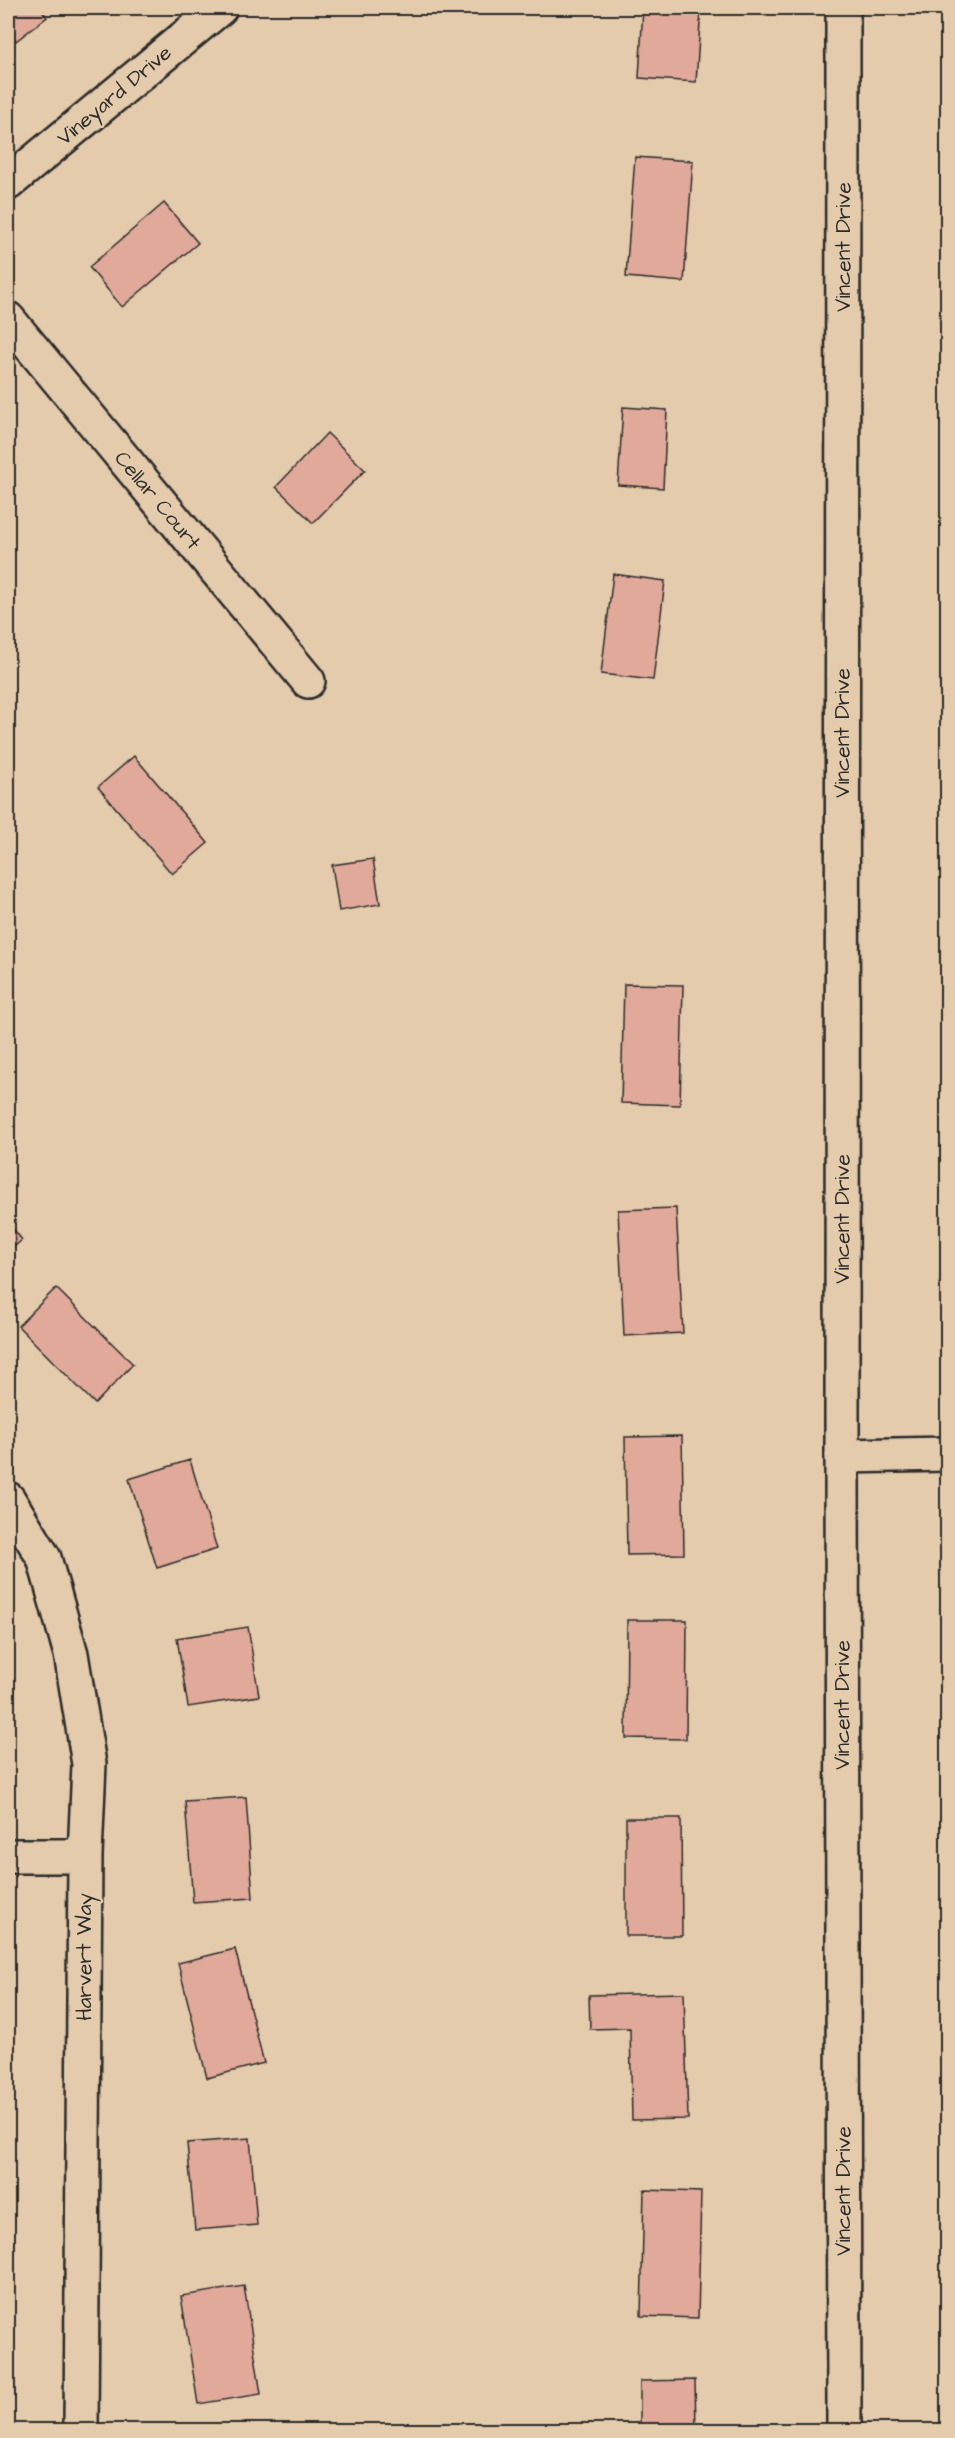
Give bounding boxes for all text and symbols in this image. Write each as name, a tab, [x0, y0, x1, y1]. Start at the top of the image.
street label: Vineyard Drive	[51, 39, 179, 154]
street label: Vincent Drive	[829, 182, 858, 312]
street label: Cellar Court	[108, 445, 208, 556]
street label: Vincent Drive	[828, 668, 857, 798]
street label: Vincent Drive	[828, 1154, 857, 1284]
street label: Vincent Drive	[828, 1640, 857, 1770]
street label: Harvert Way	[70, 1893, 101, 2021]
street label: Vincent Drive	[829, 2126, 858, 2256]

